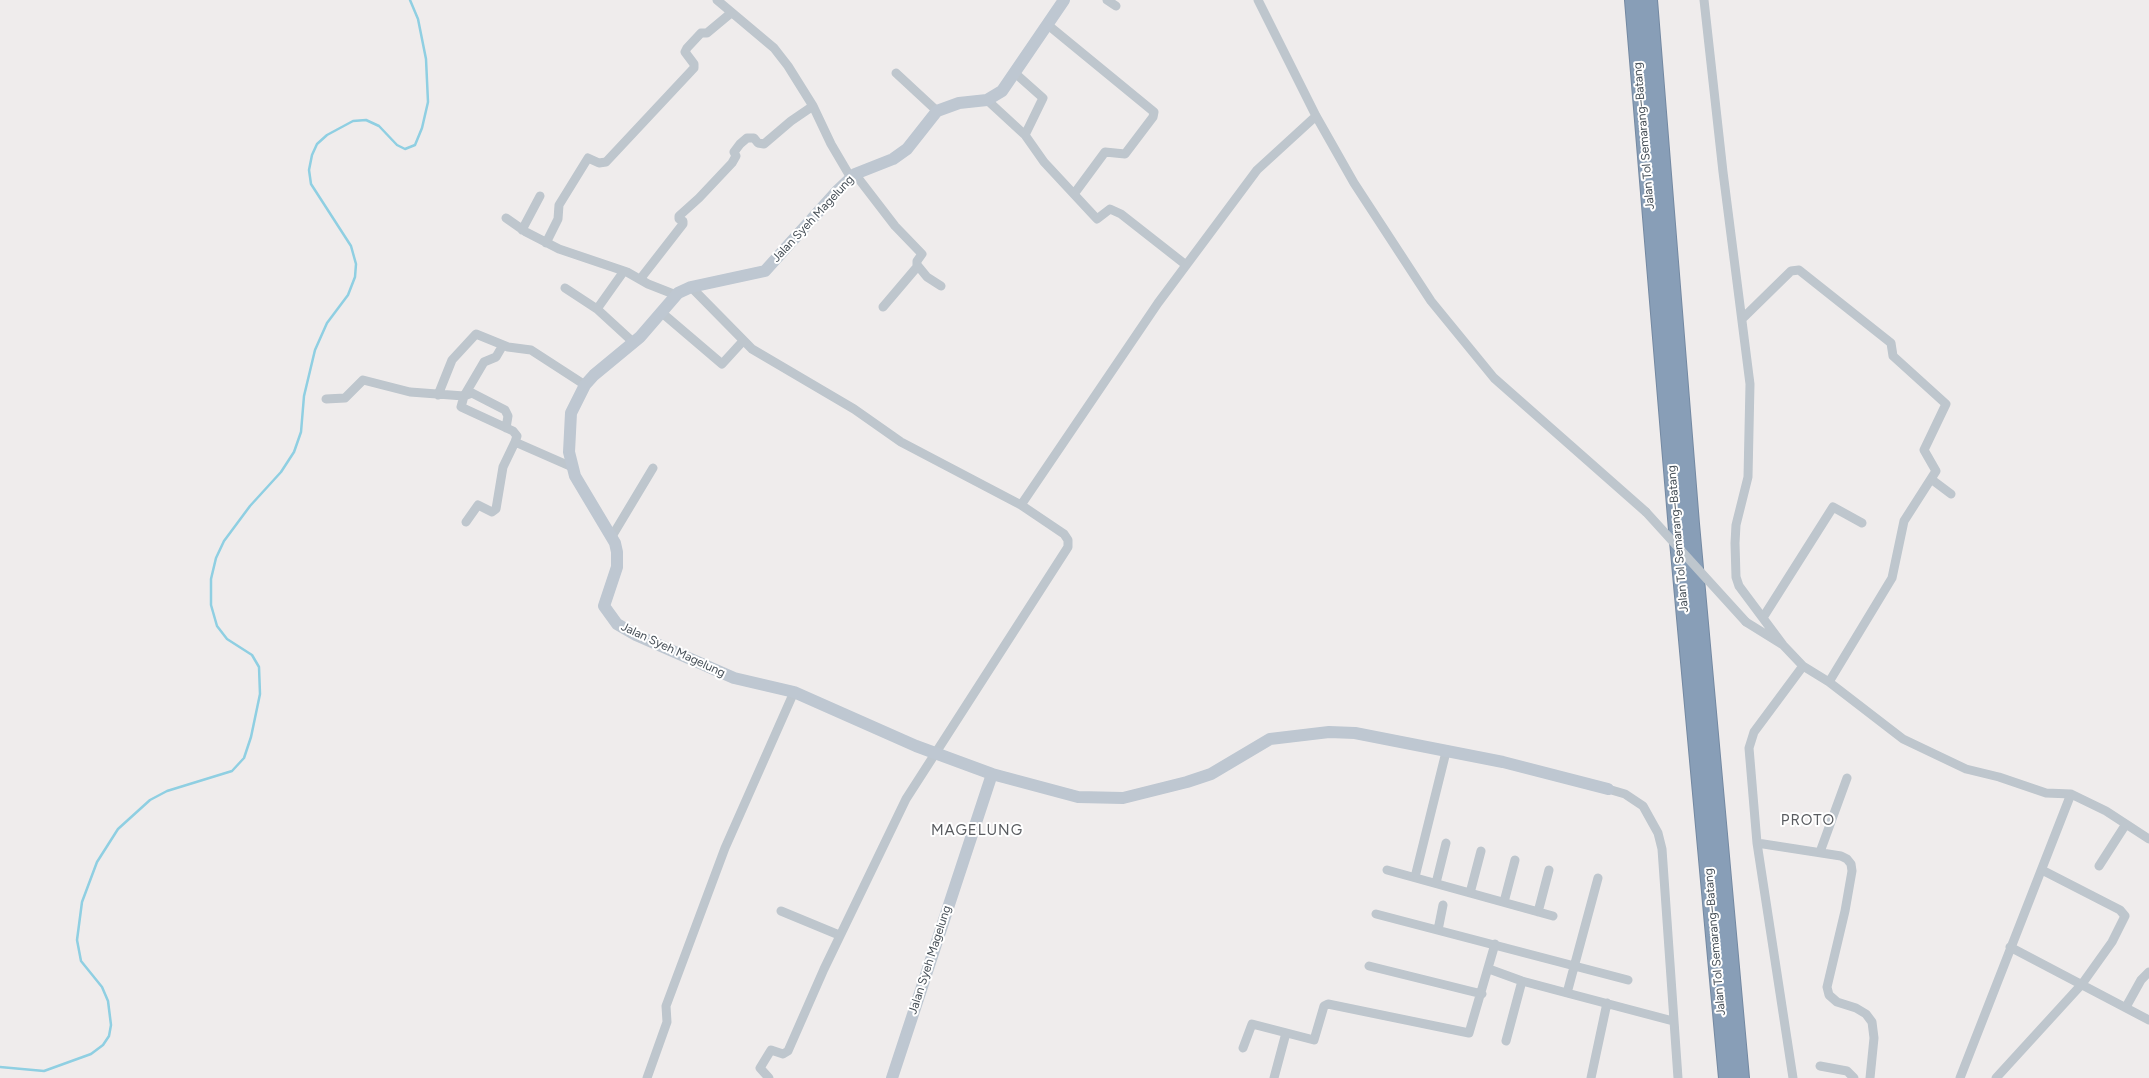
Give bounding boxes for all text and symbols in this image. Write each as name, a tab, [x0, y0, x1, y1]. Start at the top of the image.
street label: Jalan Tol Semarang–Batang	[1630, 62, 1658, 210]
street label: Jalan Syeh Magelung	[769, 173, 857, 265]
street label: Jalan Tol Semarang–Batang	[1664, 465, 1692, 613]
street label: Jalan Syeh Magelung	[619, 620, 727, 680]
district label: PROTO	[1780, 812, 1836, 830]
district label: MAGELUNG	[930, 822, 1024, 840]
street label: Jalan Tol Semarang–Batang	[1701, 868, 1729, 1016]
street label: Jalan Syeh Magelung	[906, 904, 954, 1016]

